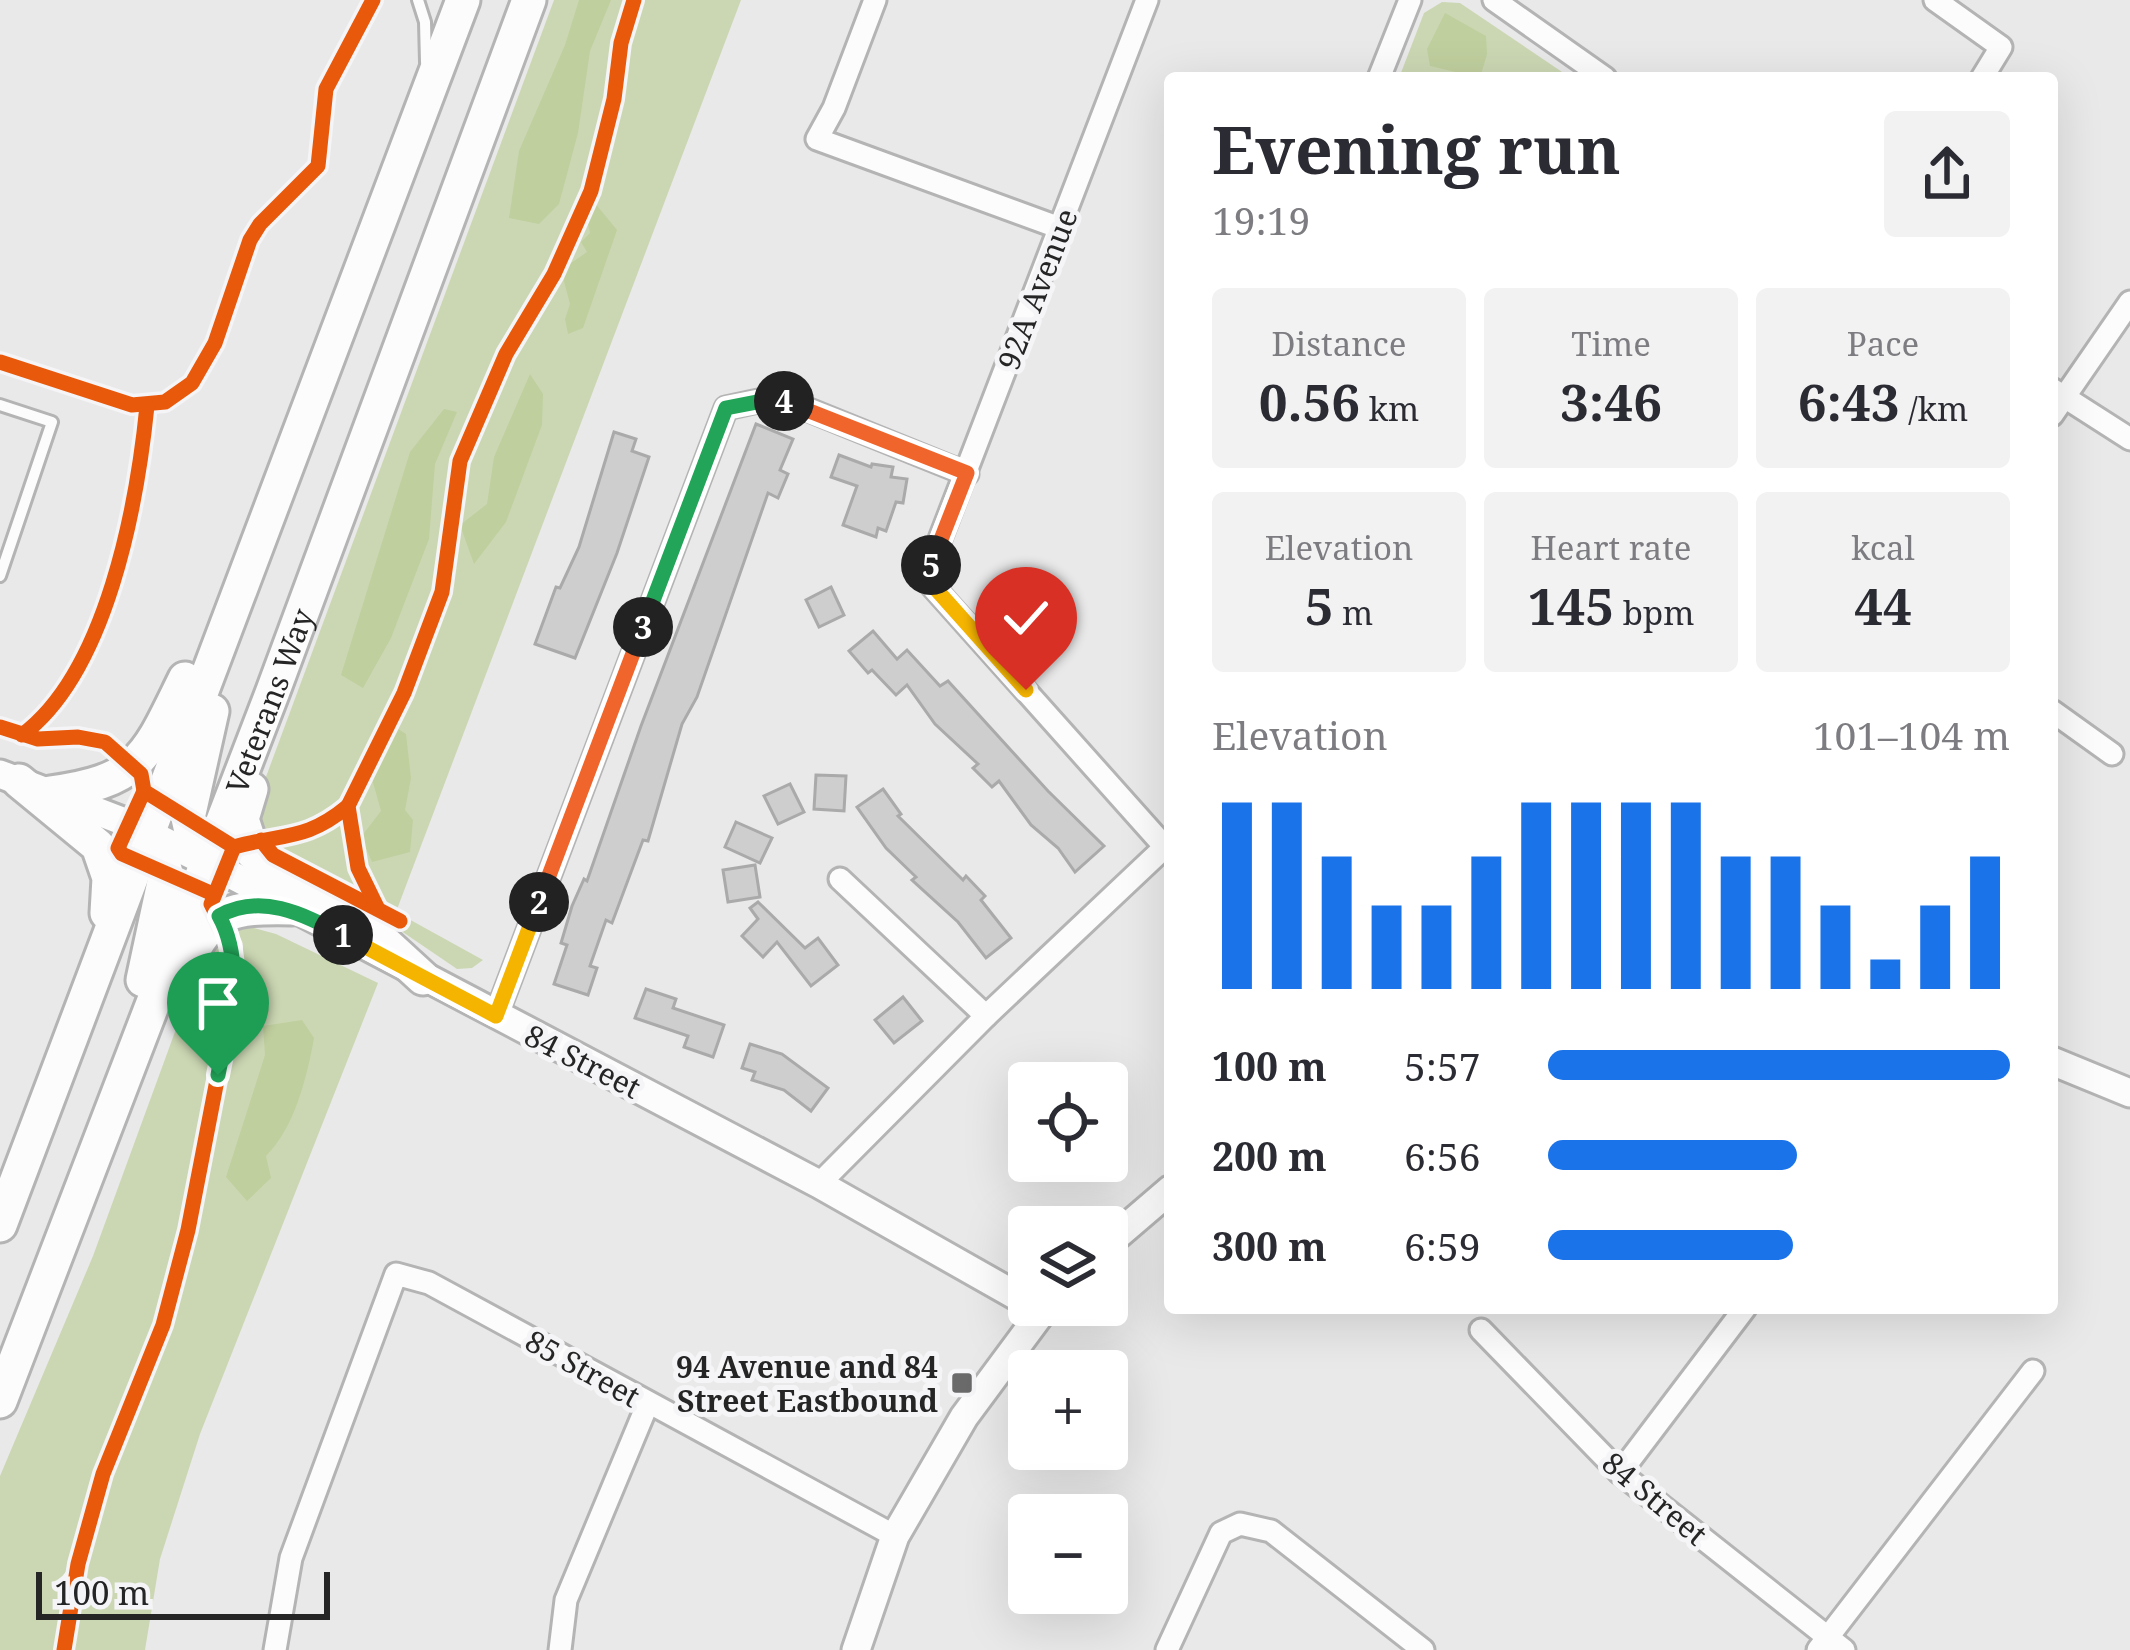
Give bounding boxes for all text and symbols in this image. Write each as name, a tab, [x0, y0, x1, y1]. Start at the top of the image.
text: Evening run	[1212, 103, 1621, 193]
button: share	[1884, 111, 2010, 237]
text: 19:19	[1212, 193, 1310, 246]
street label: 92A Avenue	[987, 202, 1087, 376]
text: Distance	[1272, 321, 1406, 366]
text: Time	[1571, 321, 1651, 366]
text: Pace	[1847, 321, 1919, 366]
text: 0.56	[1259, 366, 1360, 436]
text: 3:46	[1560, 366, 1662, 436]
text: 6:43	[1798, 366, 1900, 436]
pin: 4	[754, 371, 814, 431]
text: 4	[775, 378, 793, 423]
text: km	[1360, 386, 1419, 431]
text: /km	[1900, 386, 1968, 431]
text: Elevation	[1265, 525, 1413, 570]
text: Heart rate	[1531, 525, 1691, 570]
text: kcal	[1851, 525, 1915, 570]
pin: 5	[901, 535, 961, 595]
text: 5	[922, 542, 940, 587]
pin	[975, 567, 1077, 690]
text: 5	[1305, 570, 1334, 640]
text: 145	[1528, 570, 1614, 640]
text: 44	[1854, 570, 1912, 640]
icon: check	[993, 585, 1059, 651]
text: m	[1334, 590, 1373, 635]
text: bpm	[1614, 590, 1694, 635]
pin: 3	[613, 597, 673, 657]
street label: Veterans Way	[215, 602, 322, 799]
text: 3	[634, 604, 652, 649]
text: Elevation	[1212, 708, 1388, 761]
text: 101–104 m	[1813, 708, 2010, 761]
pin: 2	[509, 872, 569, 932]
text: 2	[530, 879, 548, 924]
pin: 1	[313, 905, 373, 965]
text: 1	[334, 912, 352, 957]
pin	[167, 952, 269, 1075]
icon: arrive	[185, 970, 251, 1036]
street label: 84 Street	[518, 1014, 648, 1108]
text: 100 m	[1212, 1039, 1327, 1092]
text: 5:57	[1404, 1039, 1481, 1092]
map controls	[1008, 1062, 1128, 1614]
button: locate	[1008, 1062, 1128, 1182]
text: 200 m	[1212, 1129, 1327, 1182]
text: 6:56	[1404, 1129, 1481, 1182]
button: layers	[1008, 1206, 1128, 1326]
text: 300 m	[1212, 1219, 1327, 1272]
text: 6:59	[1404, 1219, 1481, 1272]
street label: 85 Street	[518, 1320, 648, 1416]
place label: 94 Avenue and 84 Street Eastbound	[676, 1346, 938, 1421]
button: +	[1008, 1350, 1128, 1470]
marker: 94 Avenue and 84 Street Eastbound	[949, 1370, 975, 1396]
street label: 84 Street	[1594, 1442, 1716, 1554]
button: −	[1008, 1494, 1128, 1614]
scale bar	[36, 1566, 330, 1619]
text: 100 m	[54, 1570, 149, 1615]

